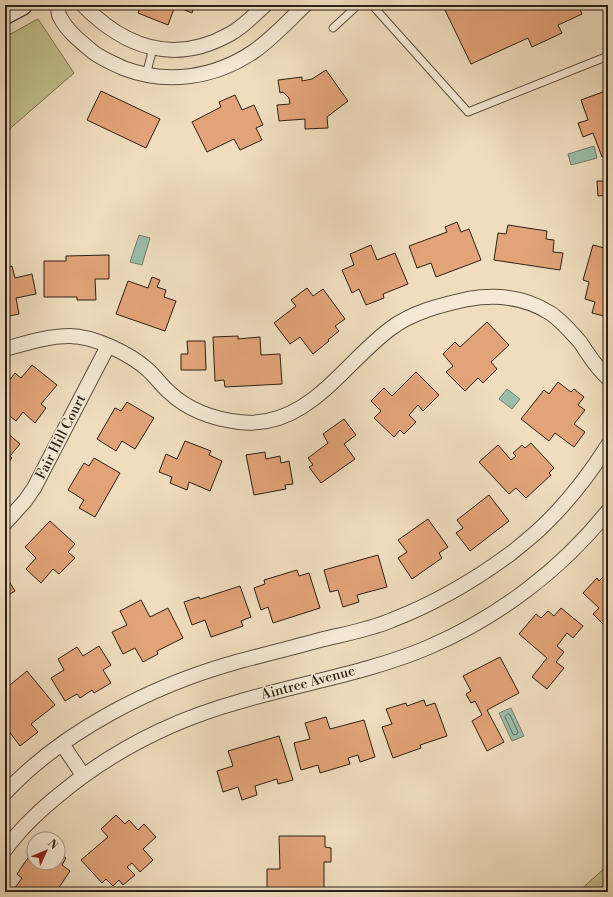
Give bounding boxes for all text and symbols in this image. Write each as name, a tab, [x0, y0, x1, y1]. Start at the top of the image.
street label: Fair Hill Court	[32, 392, 90, 482]
street label: Aintree Avenue	[258, 662, 357, 704]
north arrow	[26, 831, 66, 871]
text: N	[44, 837, 61, 853]

